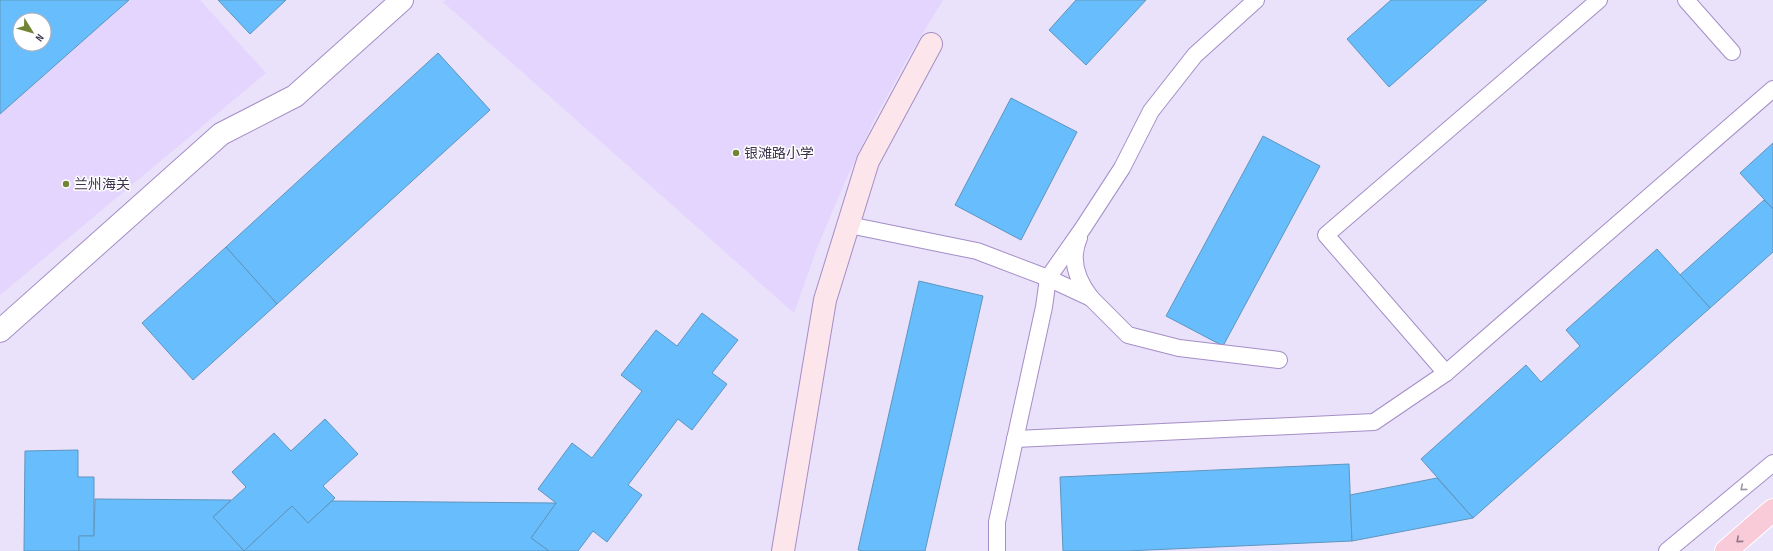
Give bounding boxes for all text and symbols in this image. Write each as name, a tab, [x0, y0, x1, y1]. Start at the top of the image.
north arrow	[12, 12, 52, 52]
text: N	[33, 31, 47, 44]
place label: 银滩路小学	[744, 145, 814, 162]
marker: 银滩路小学	[731, 148, 741, 158]
place label: 兰州海关	[74, 176, 130, 193]
marker: 兰州海关	[61, 179, 71, 189]
one-way arrow	[1740, 483, 1748, 490]
one-way arrow	[1736, 535, 1744, 542]

